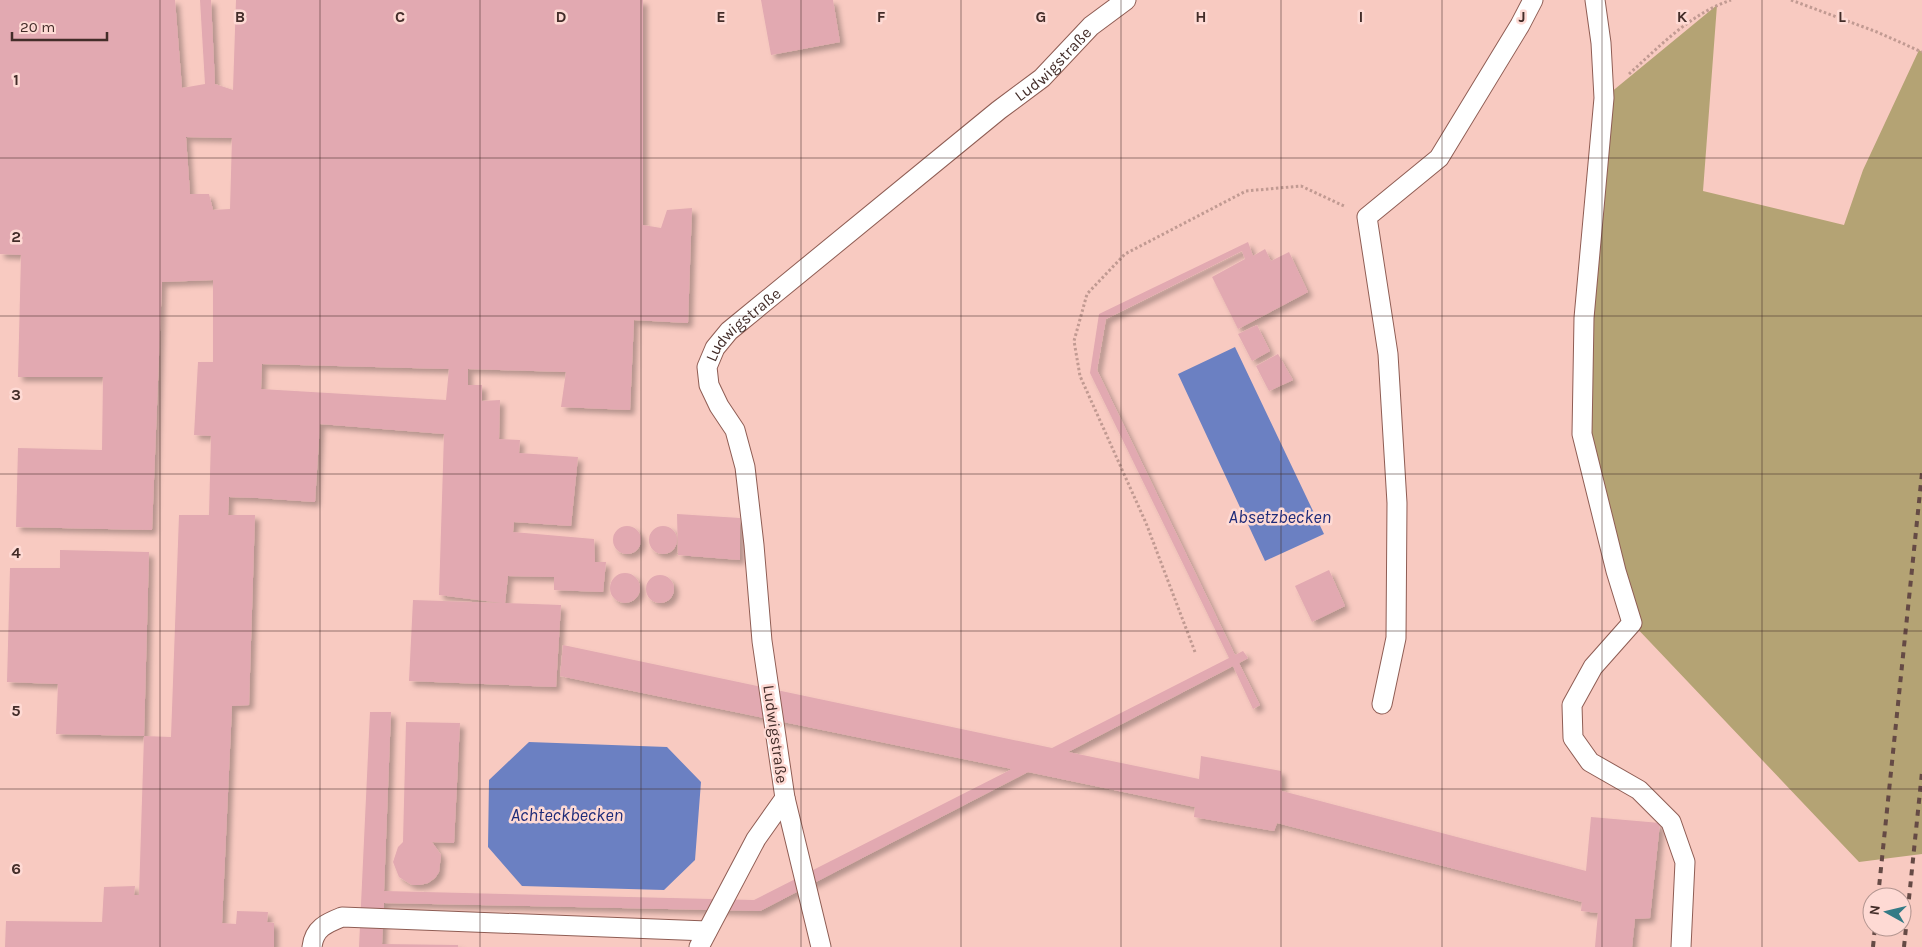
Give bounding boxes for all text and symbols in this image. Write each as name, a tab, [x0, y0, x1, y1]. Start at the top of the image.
text: B	[235, 7, 245, 26]
text: C	[395, 7, 405, 26]
text: D	[556, 7, 567, 26]
text: E	[716, 7, 726, 26]
text: F	[877, 7, 886, 26]
text: G	[1036, 7, 1046, 26]
text: H	[1195, 7, 1207, 26]
text: I	[1359, 7, 1363, 26]
text: J	[1518, 7, 1526, 26]
text: K	[1677, 7, 1688, 26]
text: L	[1838, 7, 1846, 26]
scale bar	[12, 10, 108, 42]
text: 20 m	[20, 18, 55, 36]
street label: Ludwigstraße	[1011, 23, 1095, 105]
text: 1	[13, 70, 19, 89]
text: 2	[11, 227, 21, 246]
street label: Ludwigstraße	[701, 284, 785, 364]
text: 3	[11, 385, 21, 404]
water label: Absetzbecken	[1229, 506, 1331, 528]
text: 4	[11, 543, 21, 562]
street label: Ludwigstraße	[759, 684, 792, 784]
text: 5	[11, 701, 21, 720]
water label: Achteckbecken	[511, 804, 623, 826]
text: 6	[11, 859, 21, 878]
north arrow	[1862, 887, 1912, 937]
text: N	[1866, 904, 1884, 916]

